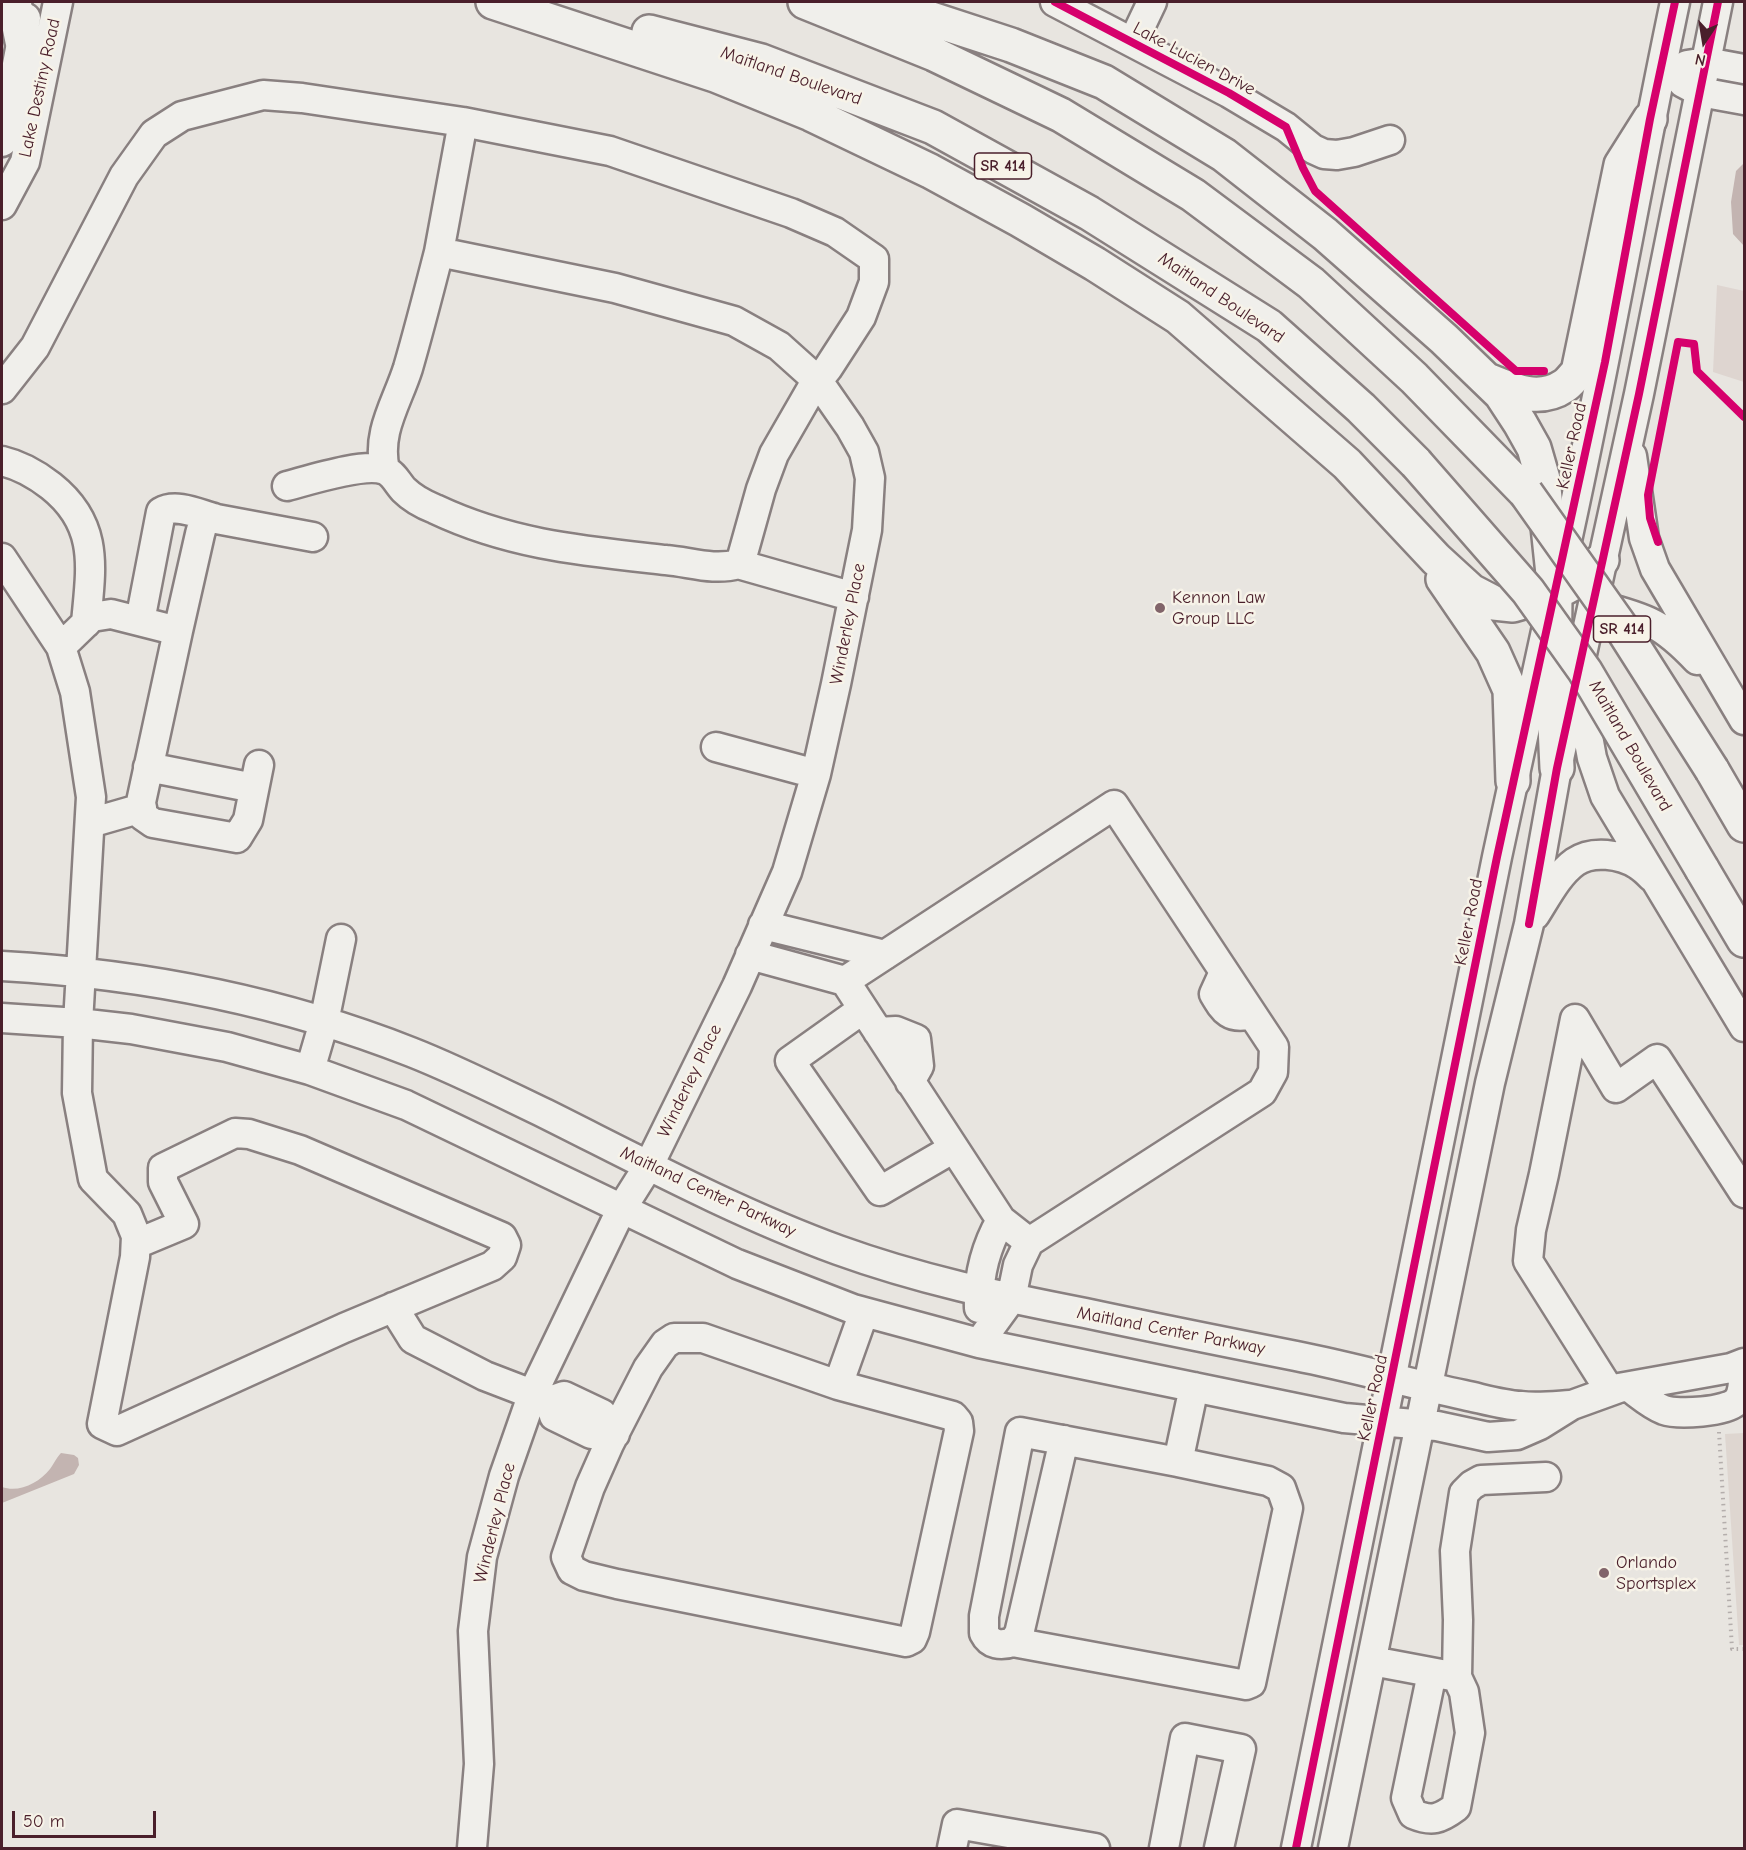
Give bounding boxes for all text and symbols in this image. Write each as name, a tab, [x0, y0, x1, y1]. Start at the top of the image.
north arrow	[1674, 12, 1734, 72]
street label: Lake Destiny Road	[15, 17, 65, 159]
street label: Lake Lucien Drive	[1129, 18, 1259, 100]
street label: Maitland Boulevard	[718, 42, 864, 110]
text: N	[1693, 50, 1707, 69]
road number: SR 414	[974, 153, 1032, 179]
street label: Maitland Boulevard	[1154, 248, 1288, 348]
street label: Keller Road	[1552, 401, 1592, 491]
street label: Winderley Place	[826, 561, 870, 687]
place label: Kennon Law Group LLC	[1172, 587, 1265, 630]
marker: Kennon Law Group LLC	[1153, 601, 1167, 615]
road number: SR 414	[1594, 616, 1650, 642]
street label: Maitland Boulevard	[1584, 677, 1676, 815]
street label: Keller Road	[1450, 877, 1488, 967]
street label: Winderley Place	[653, 1021, 727, 1141]
street label: Maitland Center Parkway	[617, 1142, 799, 1242]
street label: Maitland Center Parkway	[1075, 1302, 1267, 1360]
street label: Keller Road	[1353, 1353, 1393, 1443]
street label: Winderley Place	[470, 1461, 520, 1585]
place label: Orlando Sportsplex	[1616, 1552, 1696, 1594]
marker: Orlando Sportsplex	[1597, 1566, 1611, 1580]
scale bar	[15, 1799, 159, 1837]
text: 50 m	[23, 1811, 65, 1832]

